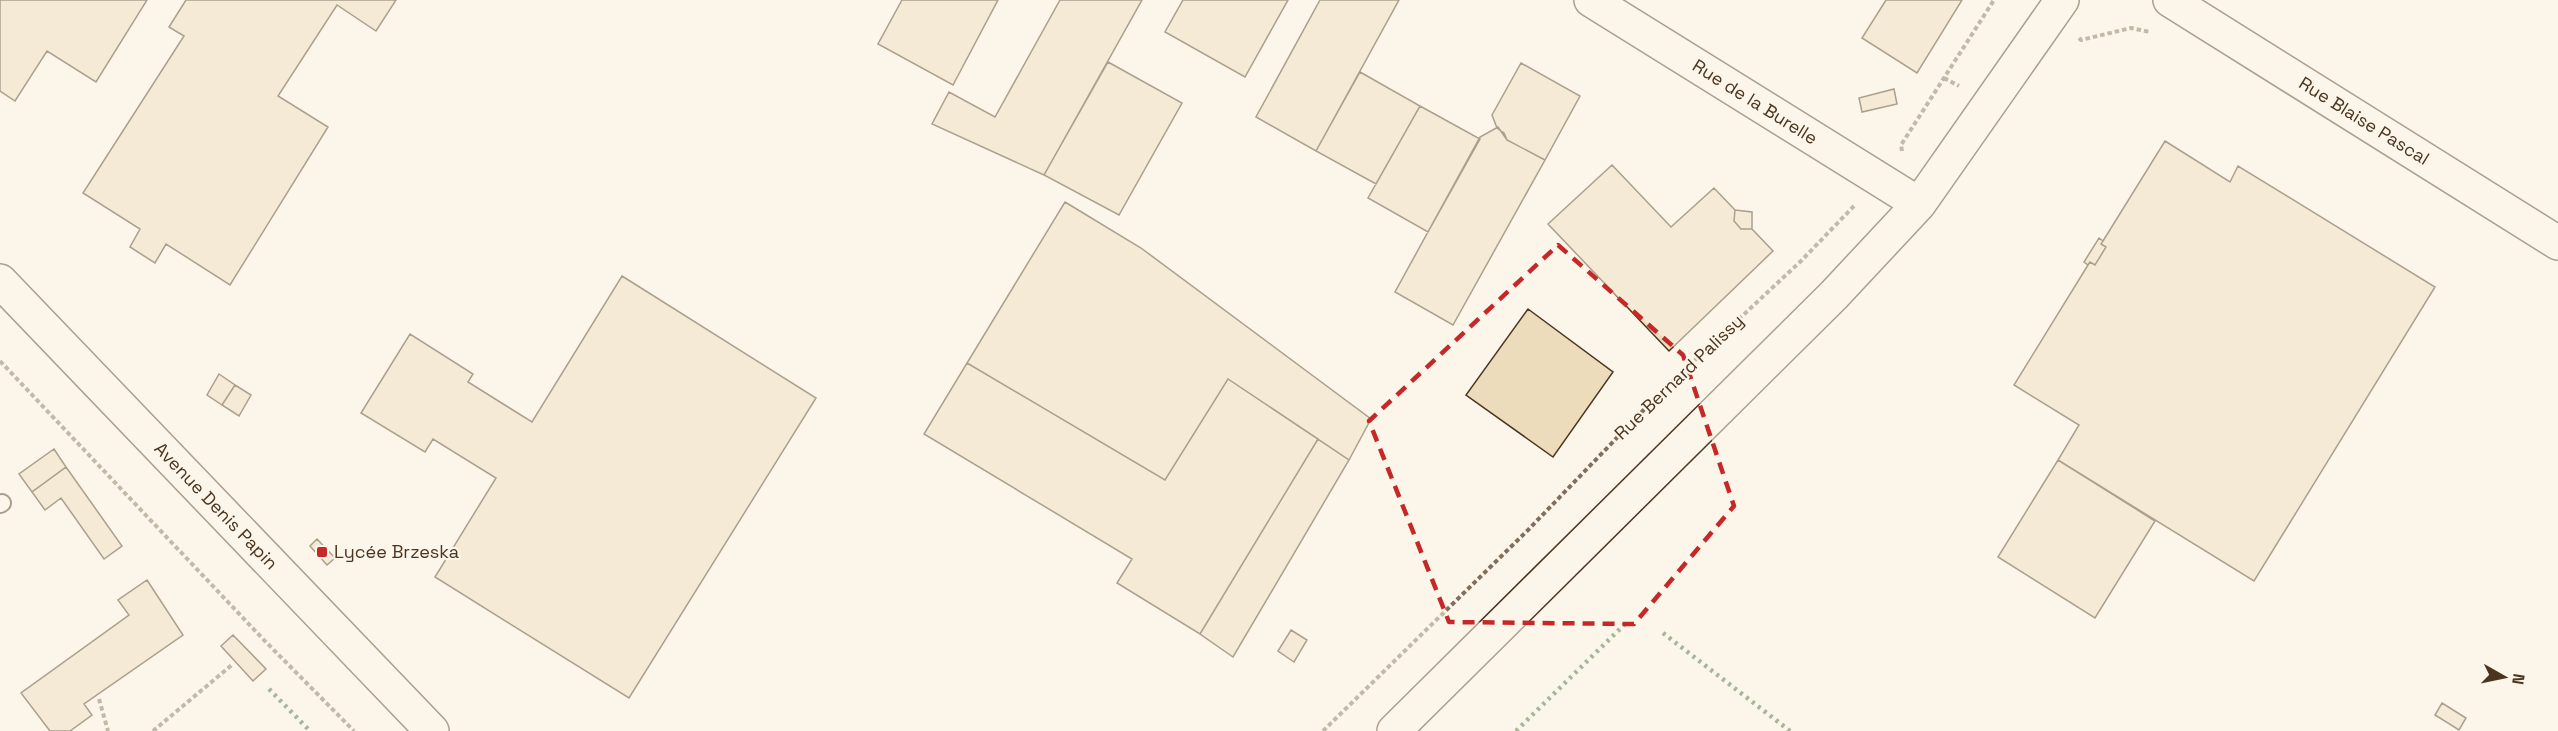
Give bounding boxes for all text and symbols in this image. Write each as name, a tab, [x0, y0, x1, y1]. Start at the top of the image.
street label: Rue de la Burelle	[1688, 54, 1822, 149]
street label: Rue Blaise Pascal	[2295, 71, 2434, 170]
street label: Rue Bernard Palissy	[1609, 309, 1748, 444]
street label: Avenue Denis Papin	[150, 437, 283, 574]
place label: Lycée Brzeska	[334, 540, 459, 563]
marker: Lycée Brzeska	[315, 545, 329, 559]
north arrow	[2474, 647, 2534, 707]
text: N	[2507, 672, 2530, 686]

